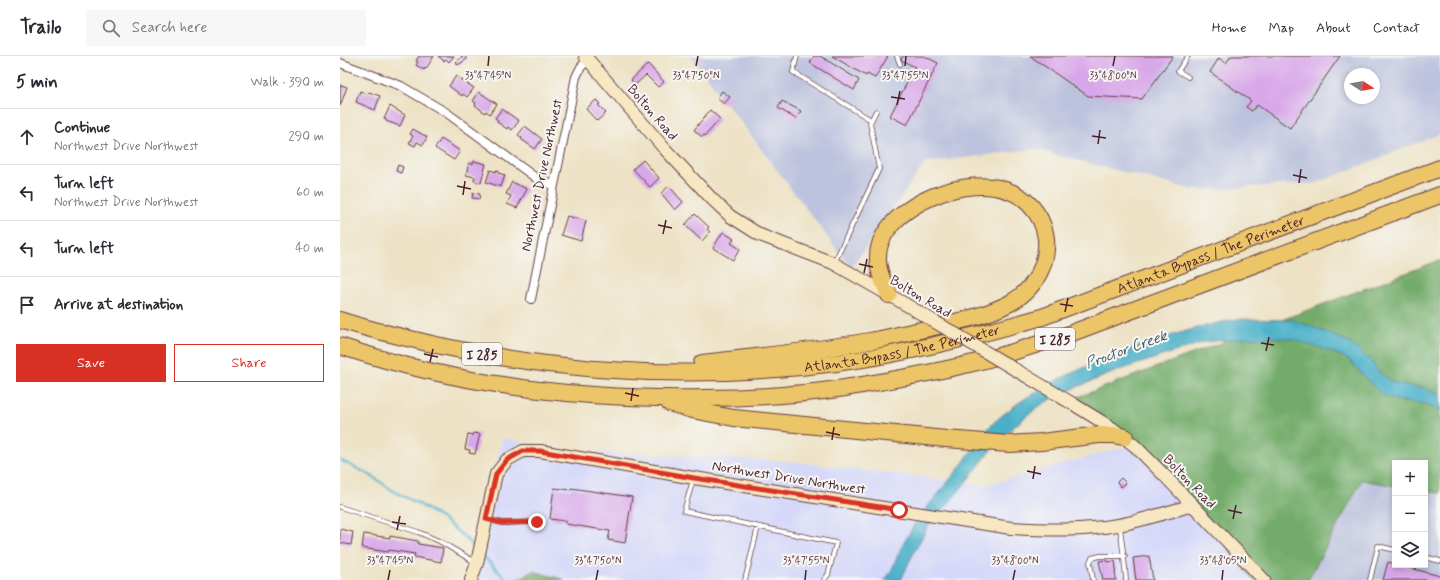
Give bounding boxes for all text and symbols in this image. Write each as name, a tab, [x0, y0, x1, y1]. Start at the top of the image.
search box	[86, 10, 366, 46]
text: Trailo	[20, 15, 62, 40]
icon: search	[100, 17, 122, 39]
text: Search here	[132, 18, 207, 38]
text: Home	[1212, 19, 1246, 37]
text: Map	[1268, 19, 1294, 37]
text: About	[1316, 19, 1351, 37]
text: Contact	[1373, 19, 1420, 37]
north arrow	[1344, 68, 1380, 104]
text: 33°47'45"N	[465, 69, 512, 83]
text: 33°47'50"N	[672, 69, 720, 83]
text: 33°47'55"N	[882, 69, 929, 83]
text: 33°48'00"N	[1089, 69, 1137, 83]
text: 5 min	[16, 71, 58, 93]
text: Walk · 390 m	[251, 74, 324, 91]
street label: Bolton Road	[623, 81, 682, 144]
street label: Northwest Drive Northwest	[517, 97, 567, 253]
text: Continue	[54, 118, 110, 138]
icon: ahead	[16, 126, 38, 148]
text: 290 m	[288, 128, 324, 145]
text: Northwest Drive Northwest	[54, 138, 198, 155]
text: Turn left	[54, 174, 114, 194]
icon: left	[16, 182, 38, 204]
text: 60 m	[296, 184, 324, 201]
text: Northwest Drive Northwest	[54, 194, 198, 211]
street label: Atlanta Bypass / The Perimeter	[1115, 211, 1308, 298]
icon: left	[16, 238, 38, 260]
text: Turn left	[54, 239, 114, 259]
text: 40 m	[295, 240, 324, 257]
street label: Bolton Road	[886, 271, 955, 322]
icon: arrive	[16, 294, 38, 316]
text: Arrive at destination	[54, 295, 183, 315]
street label: Atlanta Bypass / The Perimeter	[803, 321, 1002, 377]
water label: Proctor Creek	[1083, 325, 1171, 374]
road number: I 285	[1035, 328, 1075, 350]
road number: I 285	[462, 343, 502, 365]
button: Save	[16, 344, 166, 382]
button: Share	[174, 344, 324, 382]
street label: Bolton Road	[1159, 451, 1220, 513]
street label: Northwest Drive Northwest	[711, 457, 867, 499]
map controls	[1392, 460, 1428, 568]
button: +	[1392, 460, 1428, 496]
button: −	[1392, 496, 1428, 532]
route start	[890, 501, 908, 519]
route end	[528, 513, 546, 531]
button: layers	[1392, 532, 1428, 568]
text: 33°47'45"N	[367, 554, 414, 568]
text: 33°47'50"N	[574, 554, 622, 568]
text: 33°47'55"N	[783, 554, 830, 568]
text: 33°48'00"N	[991, 554, 1039, 568]
text: 33°48'05"N	[1200, 554, 1247, 568]

